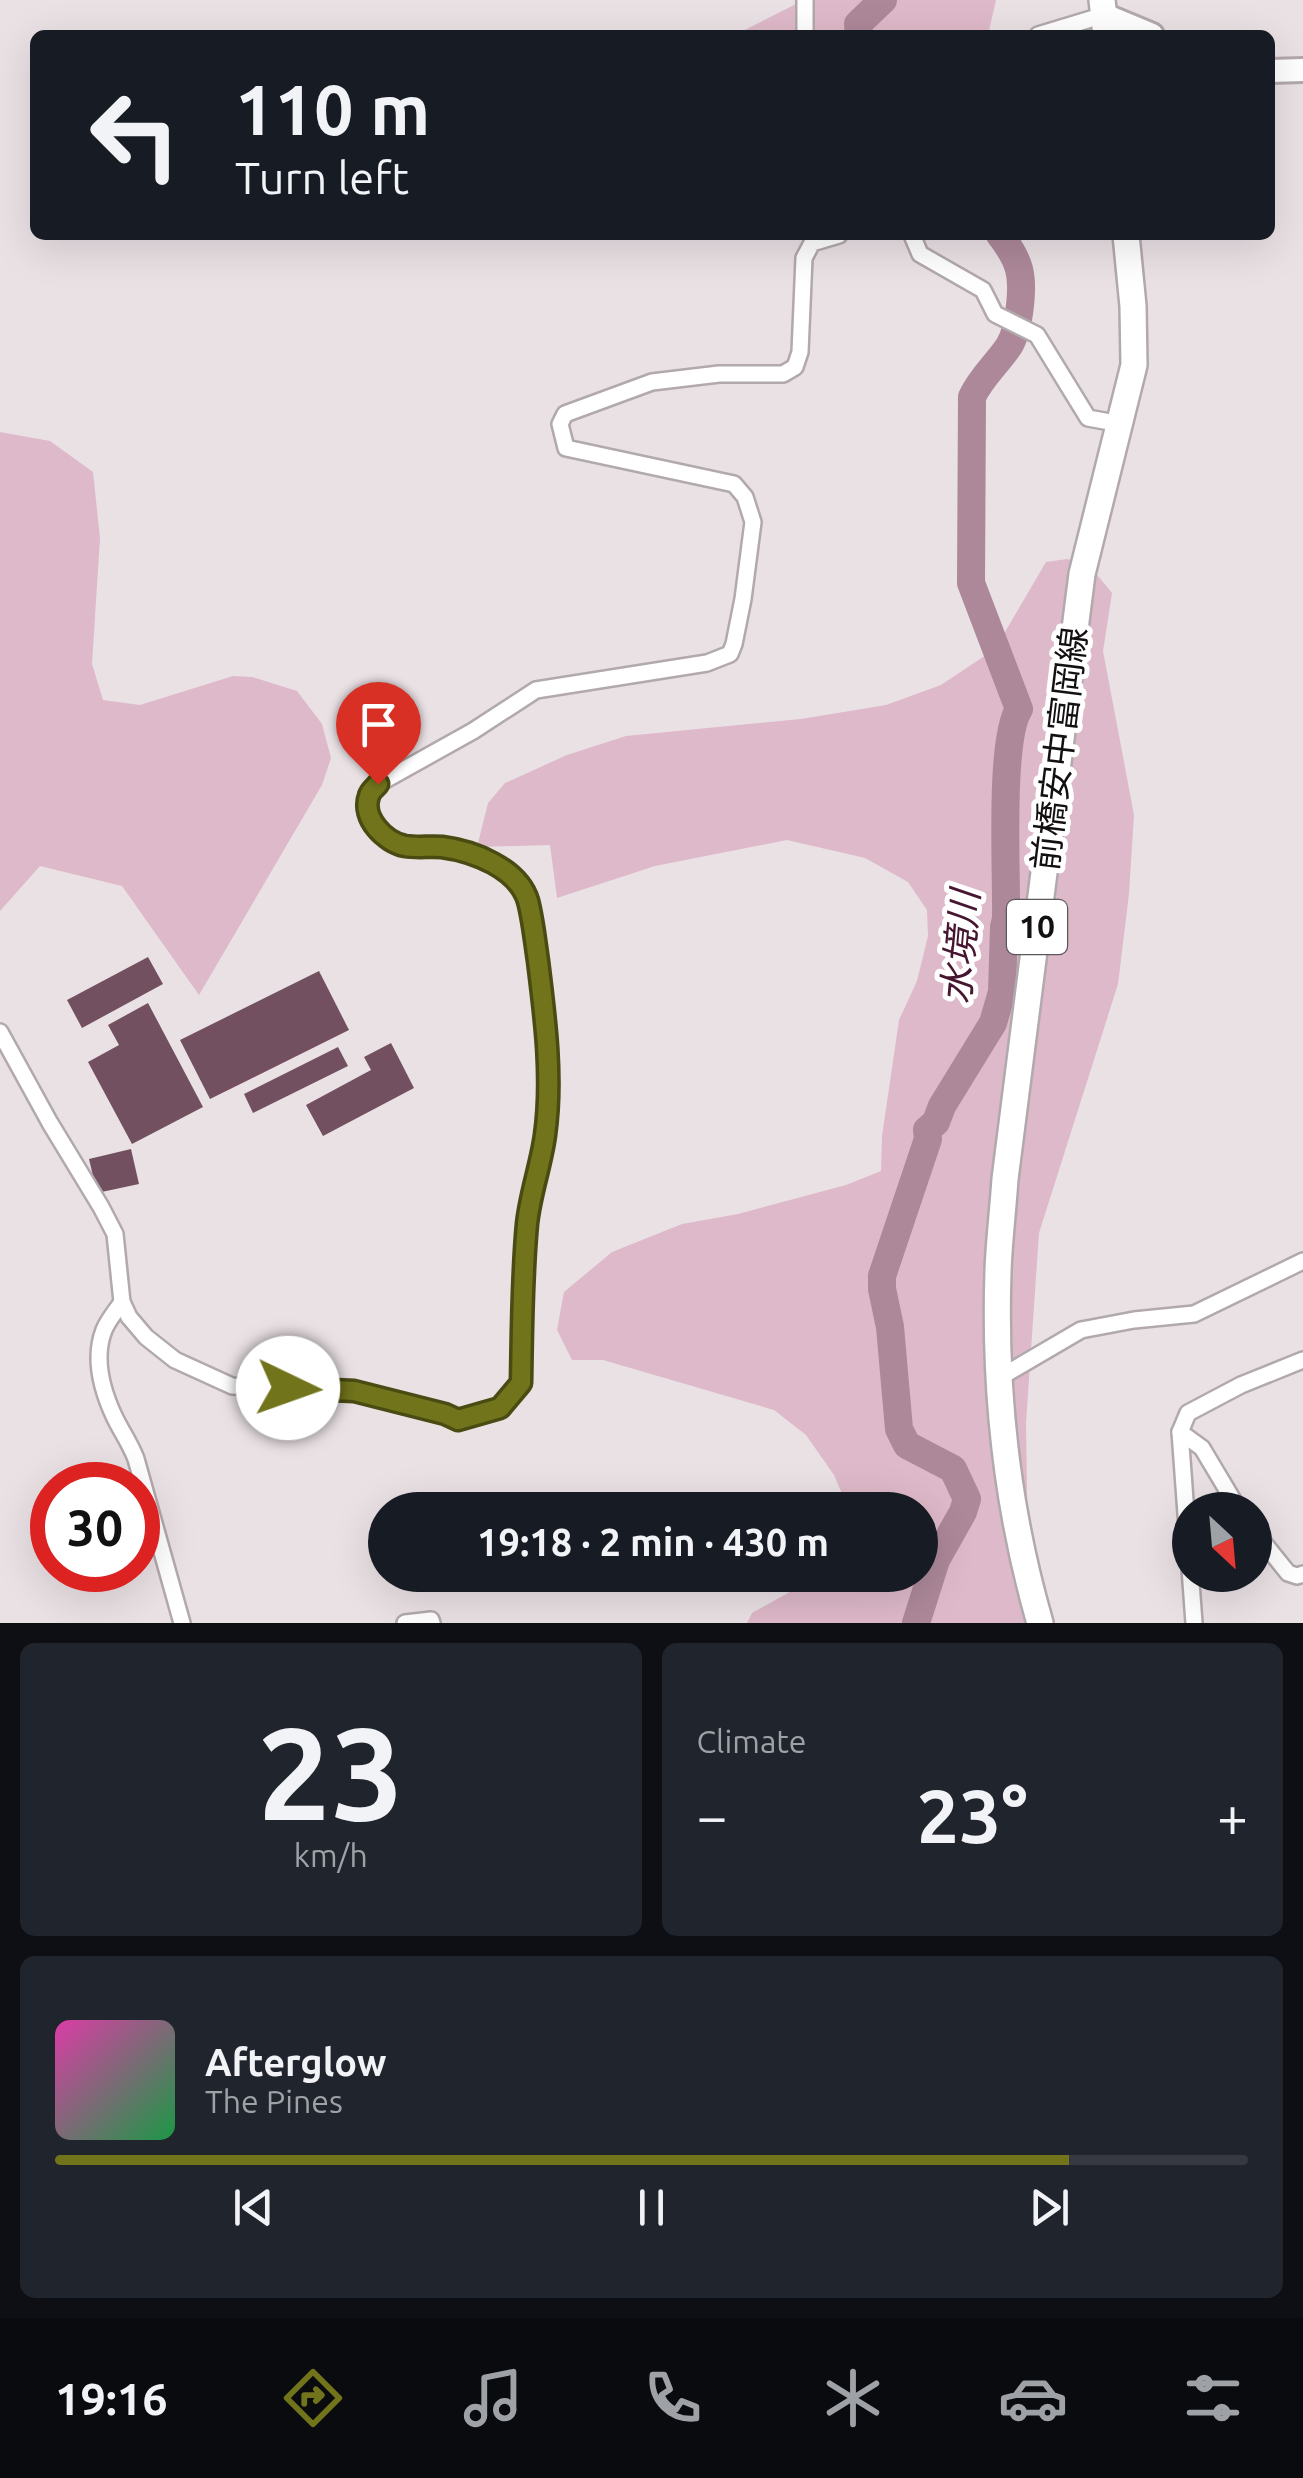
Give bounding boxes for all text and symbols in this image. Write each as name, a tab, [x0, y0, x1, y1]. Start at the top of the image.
icon: left	[70, 70, 200, 200]
text: 110 m	[235, 70, 430, 148]
text: Turn left	[235, 152, 409, 203]
street label: 前橋安中富岡線	[1024, 625, 1094, 873]
pin	[336, 682, 421, 785]
icon: arrive	[351, 697, 406, 752]
water label: 水境川	[934, 884, 986, 1006]
road number: 10	[1007, 900, 1067, 954]
position arrow	[236, 1336, 340, 1440]
speed limit sign: 30	[30, 1462, 160, 1592]
north arrow	[1172, 1492, 1272, 1592]
map controls	[1172, 1492, 1272, 1592]
text: 19:18 · 2 min · 430 m	[477, 1521, 829, 1563]
text: 23	[257, 1699, 404, 1845]
text: Climate	[697, 1723, 807, 1759]
text: 23°	[917, 1773, 1028, 1857]
text: −	[697, 1785, 728, 1846]
text: +	[1217, 1785, 1248, 1846]
text: km/h	[294, 1837, 368, 1873]
text: Afterglow	[205, 2041, 387, 2083]
text: The Pines	[205, 2083, 343, 2119]
icon: previous	[226, 2180, 281, 2235]
icon: pause	[624, 2180, 679, 2235]
icon: next	[1022, 2180, 1077, 2235]
icon: directions	[278, 2363, 348, 2433]
icon: music	[458, 2363, 528, 2433]
icon: phone	[638, 2363, 708, 2433]
icon: climate	[818, 2363, 888, 2433]
icon: car	[998, 2363, 1068, 2433]
icon: filters	[1178, 2363, 1248, 2433]
text: 19:16	[55, 2373, 168, 2424]

